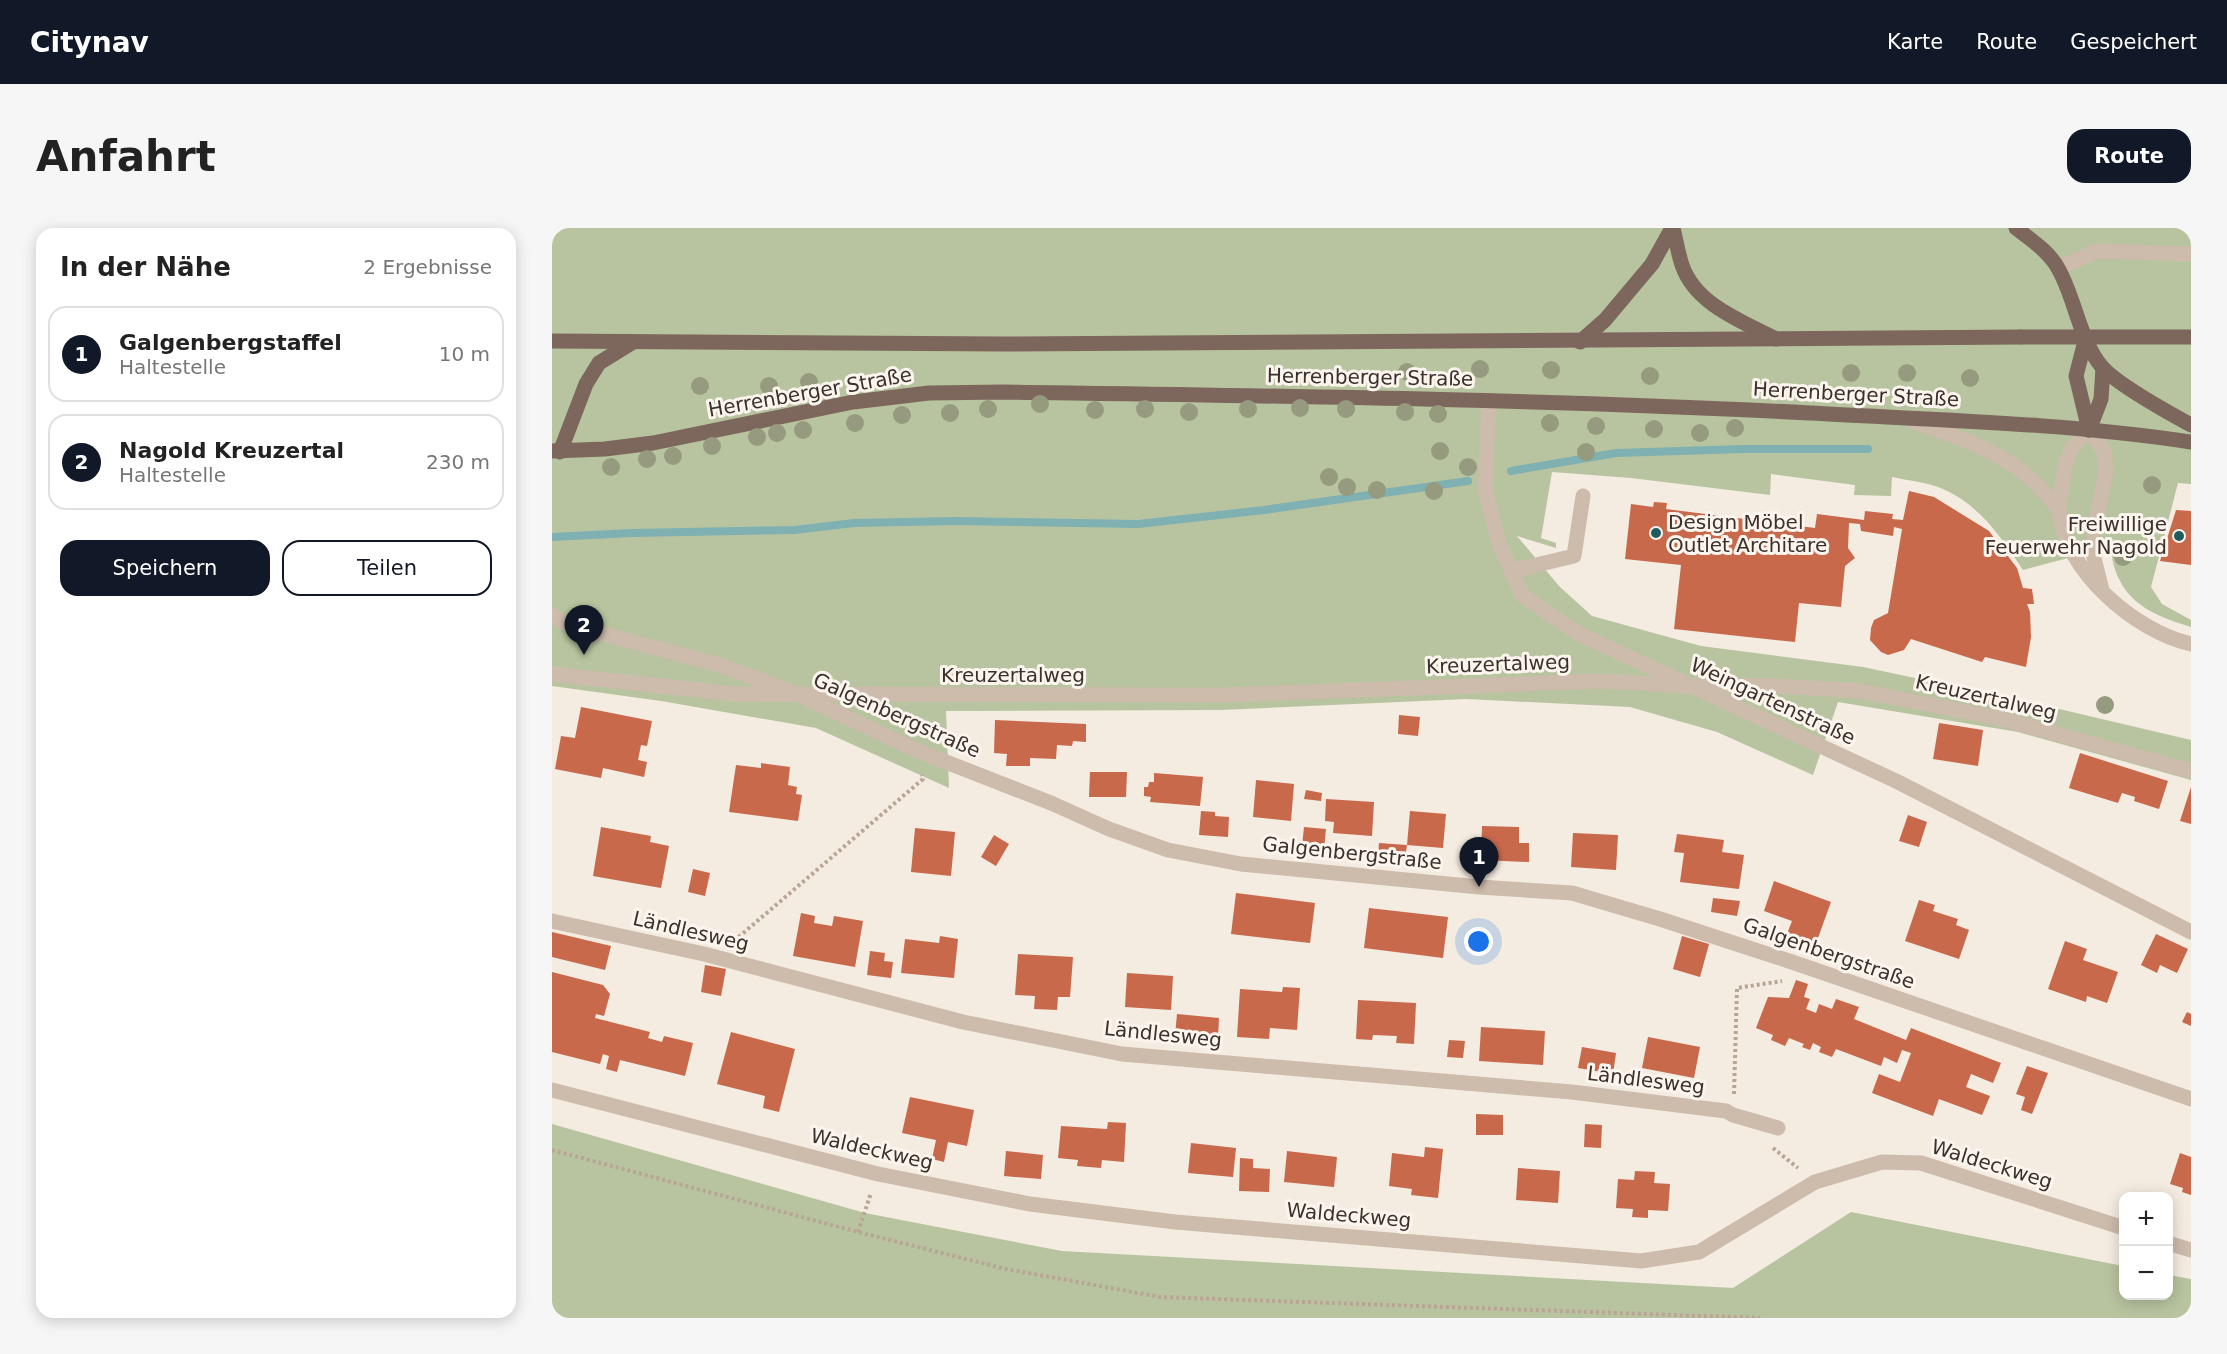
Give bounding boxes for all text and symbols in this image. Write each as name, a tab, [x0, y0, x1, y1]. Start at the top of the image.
text: Citynav	[30, 26, 149, 59]
text: Karte	[1887, 30, 1943, 54]
text: Route	[1976, 30, 2037, 54]
text: Gespeichert	[2070, 30, 2197, 54]
button: Route	[2067, 129, 2191, 183]
text: Anfahrt	[36, 132, 216, 181]
text: In der Nähe	[60, 252, 231, 282]
text: 2 Ergebnisse	[363, 255, 492, 279]
text: Galgenbergstaffel	[119, 330, 342, 355]
text: 1	[75, 342, 88, 366]
text: 10 m	[439, 342, 490, 366]
text: Haltestelle	[119, 355, 226, 379]
street label: Herrenberger Straße	[706, 362, 914, 422]
street label: Herrenberger Straße	[1267, 363, 1473, 391]
street label: Herrenberger Straße	[1752, 377, 1960, 411]
text: Nagold Kreuzertal	[119, 438, 344, 463]
text: 2	[75, 450, 88, 474]
text: 230 m	[426, 450, 490, 474]
text: Haltestelle	[119, 463, 226, 487]
place label: Design Möbel Outlet Architare	[1668, 510, 1827, 557]
place label: Freiwillige Feuerwehr Nagold	[1985, 512, 2167, 559]
marker: Design Möbel Outlet Architare	[1649, 526, 1663, 540]
marker: Freiwillige Feuerwehr Nagold	[2172, 529, 2186, 543]
button: Speichern	[60, 540, 270, 596]
button: Teilen	[282, 540, 492, 596]
pin: 2	[564, 606, 603, 655]
street label: Kreuzertalweg	[1426, 649, 1570, 679]
street label: Weingartenstraße	[1687, 652, 1859, 750]
street label: Kreuzertalweg	[941, 663, 1085, 687]
street label: Galgenbergstraße	[810, 667, 984, 763]
street label: Kreuzertalweg	[1913, 669, 2059, 725]
street label: Galgenbergstraße	[1261, 832, 1443, 874]
pin: 1	[1460, 838, 1498, 887]
street label: Ländlesweg	[631, 906, 751, 956]
street label: Galgenbergstraße	[1740, 912, 1918, 994]
your location	[1464, 927, 1493, 956]
street label: Ländlesweg	[1103, 1016, 1223, 1052]
street label: Ländlesweg	[1586, 1061, 1706, 1099]
street label: Waldeckweg	[808, 1123, 936, 1175]
street label: Waldeckweg	[1929, 1134, 2055, 1194]
map controls	[2119, 1192, 2173, 1300]
button: +	[2119, 1192, 2173, 1246]
street label: Waldeckweg	[1286, 1198, 1412, 1232]
button: −	[2119, 1246, 2173, 1300]

